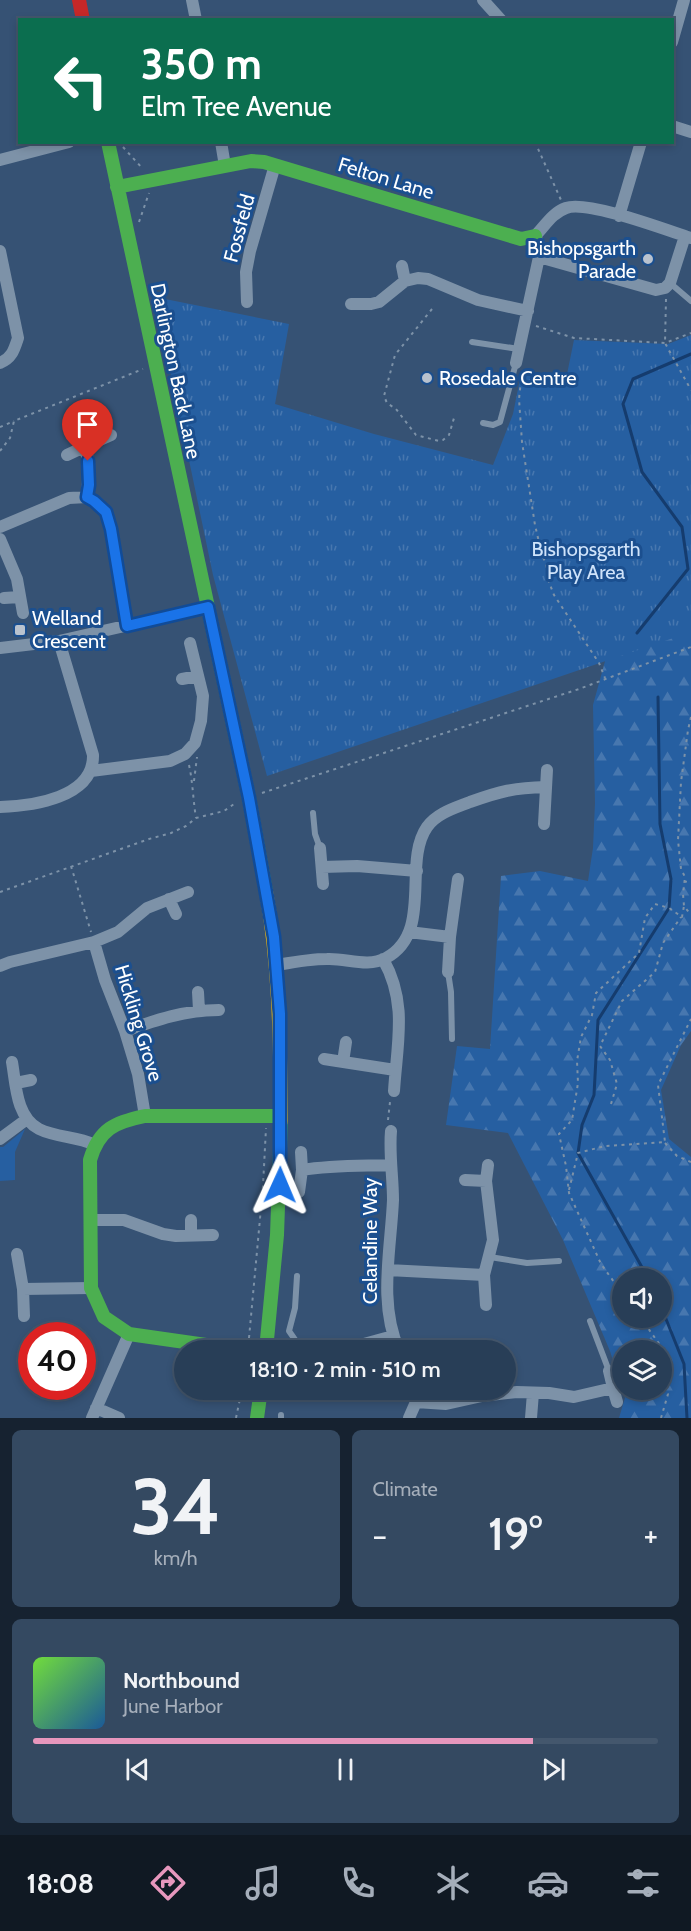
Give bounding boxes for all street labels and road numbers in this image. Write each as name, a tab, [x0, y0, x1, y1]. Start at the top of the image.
street label: Felton Lane	[335, 152, 437, 204]
street label: Fossfeld	[218, 191, 260, 265]
street label: Darlington Back Lane	[146, 281, 206, 461]
street label: Hickling Grove	[110, 962, 168, 1084]
street label: Celandine Way	[358, 1178, 382, 1304]

